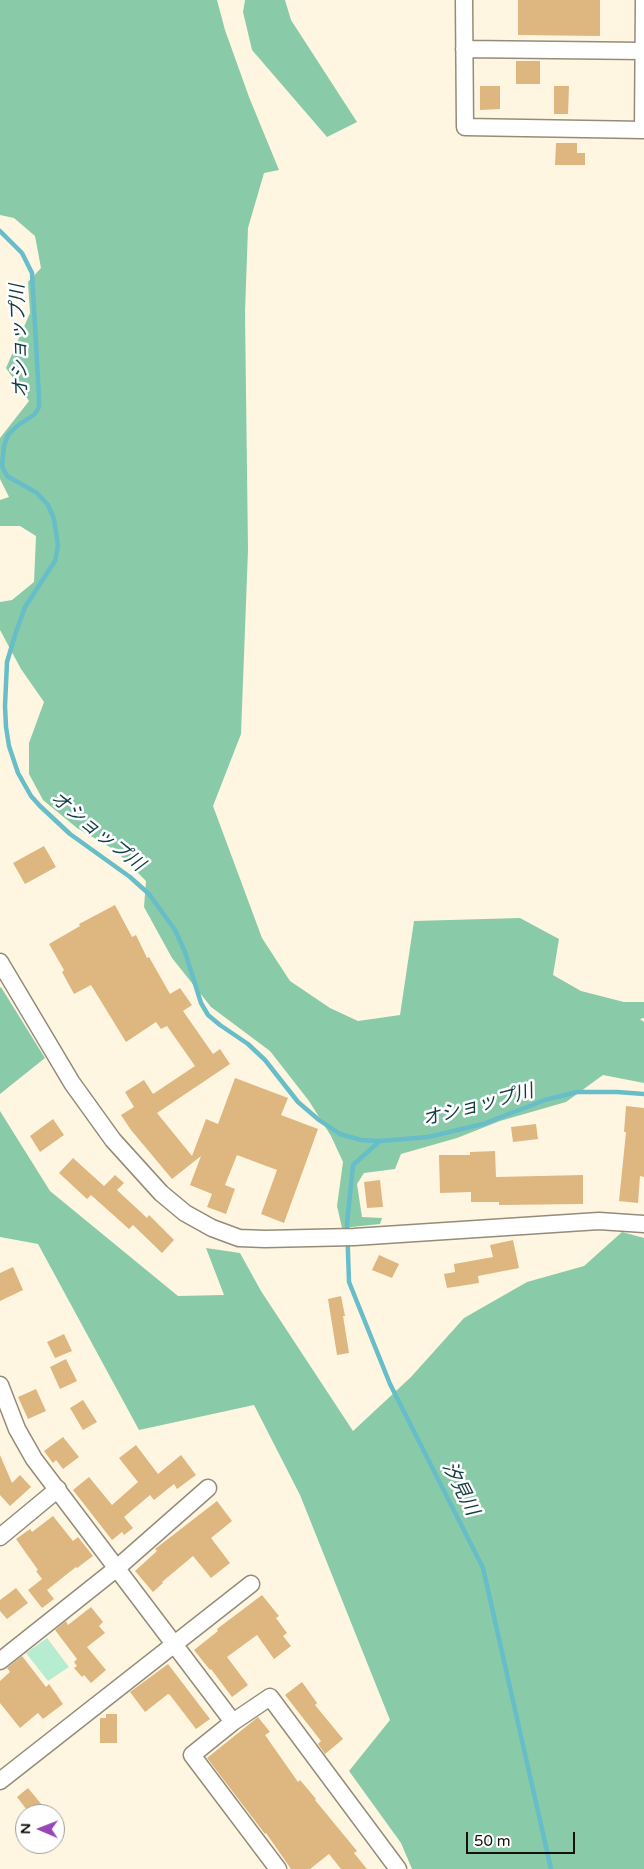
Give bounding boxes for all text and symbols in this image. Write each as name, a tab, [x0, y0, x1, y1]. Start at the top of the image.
water label: オショップ川	[7, 284, 33, 398]
water label: オショップ川	[46, 787, 148, 877]
water label: オショップ川	[420, 1080, 536, 1132]
water label: 汐見川	[437, 1458, 483, 1520]
north arrow	[15, 1804, 65, 1854]
scale bar	[469, 1822, 578, 1854]
text: N	[17, 1823, 34, 1835]
text: 50 m	[474, 1832, 511, 1850]

